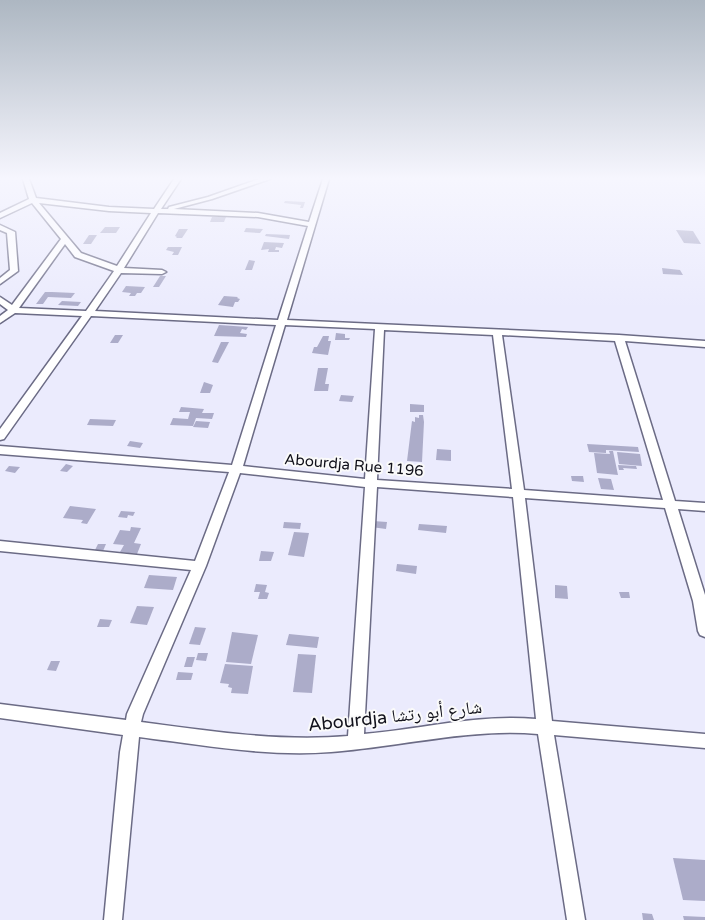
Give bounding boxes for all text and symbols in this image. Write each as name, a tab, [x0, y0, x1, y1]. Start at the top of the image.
street label: Abourdja Rue 1196	[284, 450, 424, 480]
street label: Abourdja شارع أبو رتشا	[307, 696, 483, 736]

